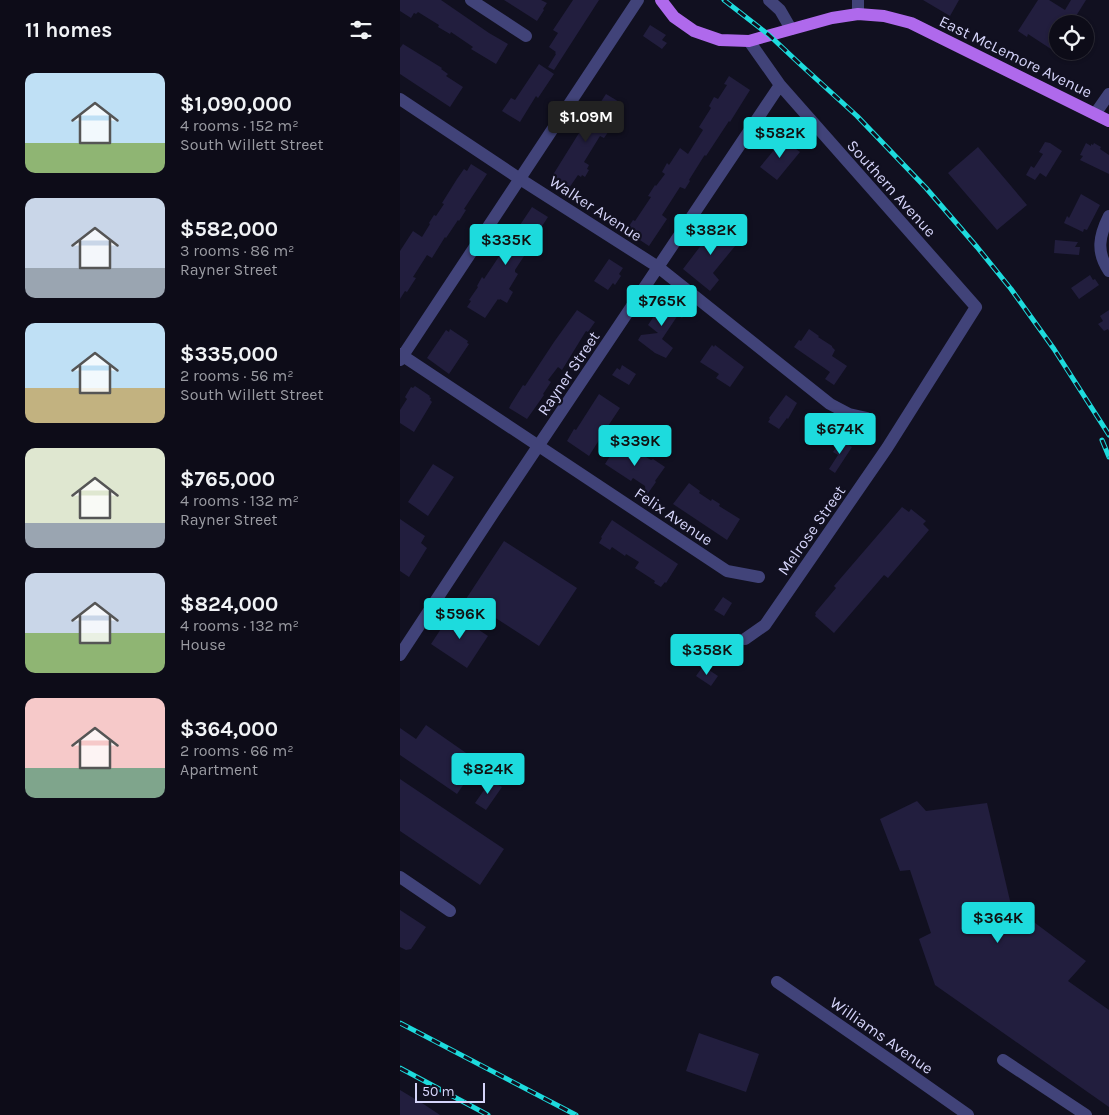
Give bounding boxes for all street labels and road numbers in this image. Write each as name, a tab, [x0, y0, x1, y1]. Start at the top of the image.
street label: East McLemore Avenue	[936, 11, 1095, 102]
street label: Southern Avenue	[843, 136, 940, 241]
street label: Walker Avenue	[546, 171, 646, 245]
street label: Rayner Street	[533, 328, 604, 419]
street label: Melrose Street	[773, 482, 849, 579]
street label: Felix Avenue	[631, 483, 716, 549]
street label: Williams Avenue	[827, 993, 937, 1078]

